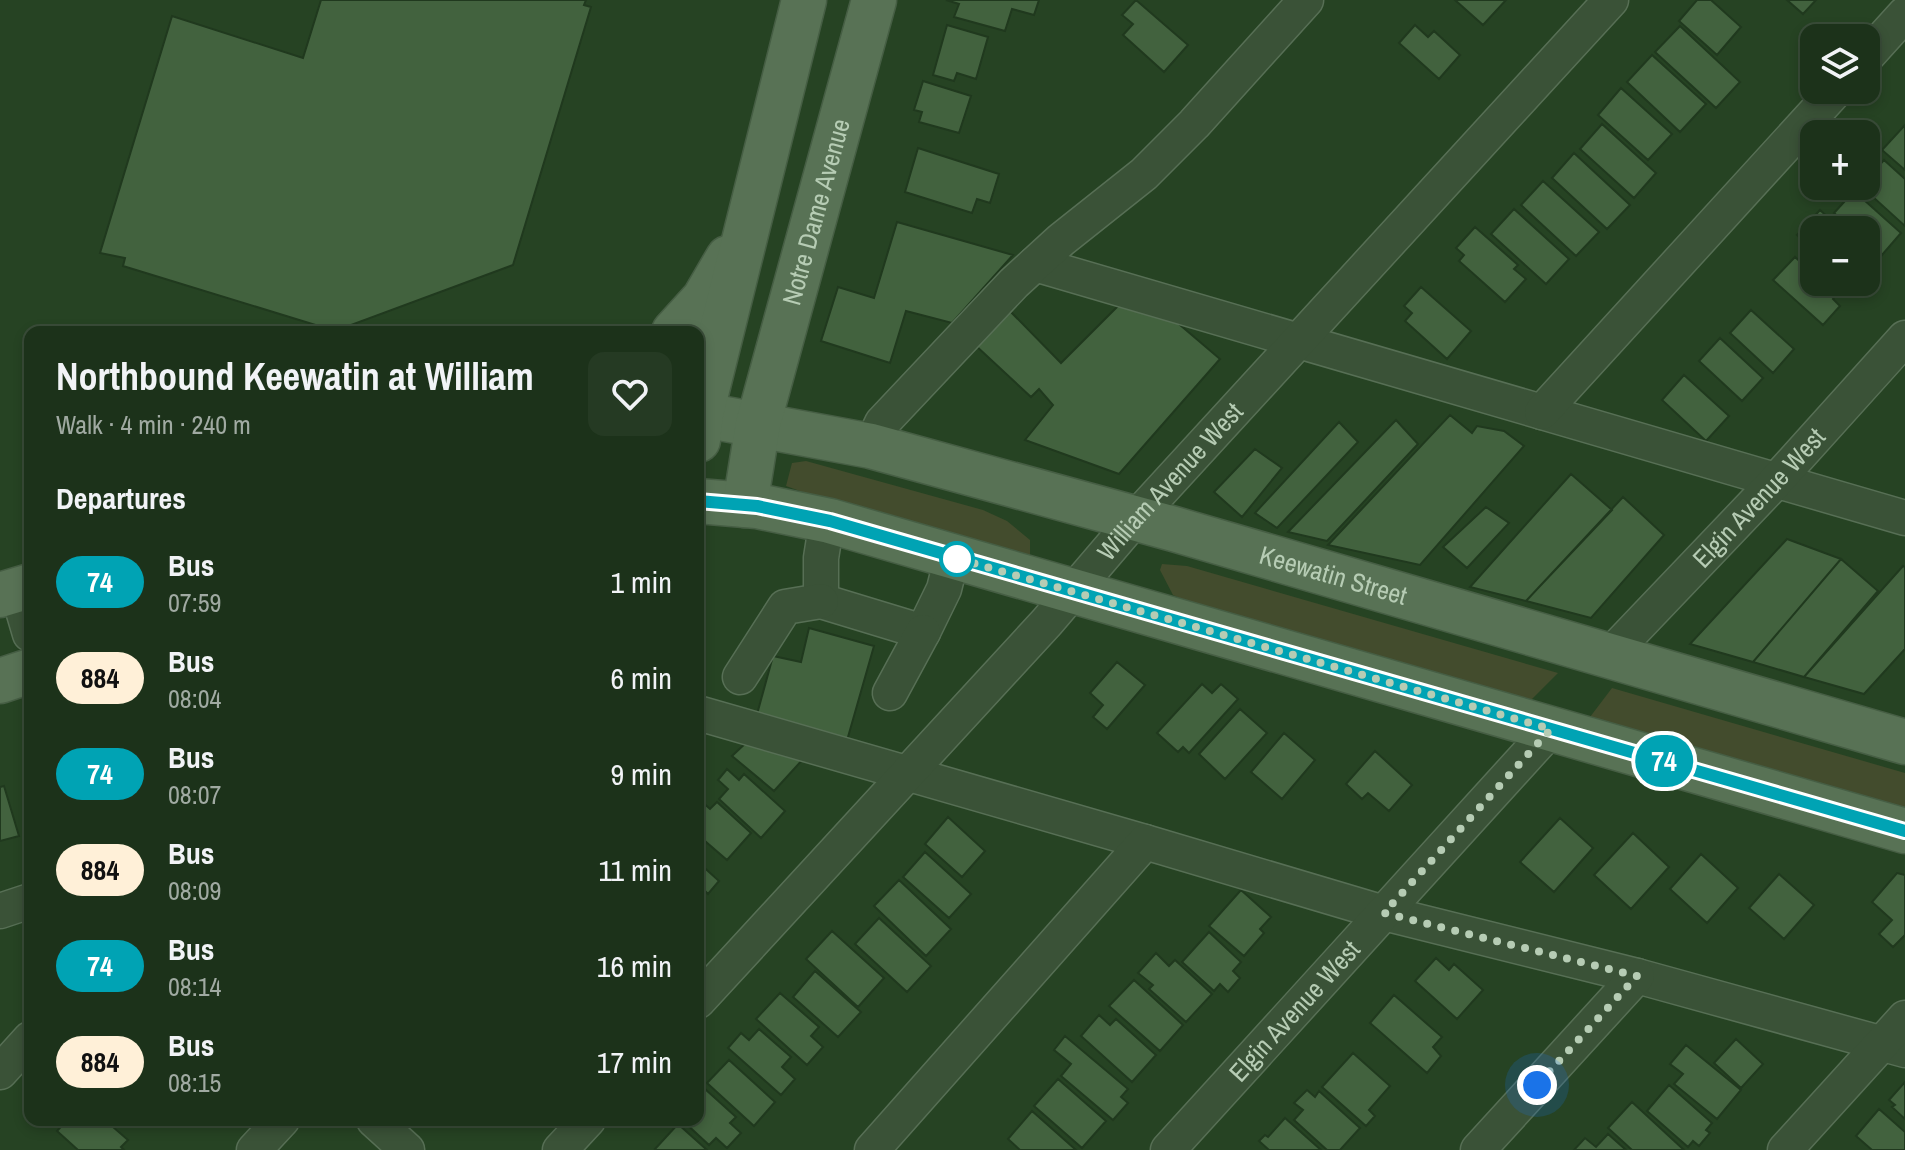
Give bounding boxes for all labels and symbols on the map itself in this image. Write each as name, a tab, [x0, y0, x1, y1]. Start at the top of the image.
street label: Notre Dame Avenue	[773, 115, 858, 309]
street label: William Avenue West	[1089, 395, 1251, 568]
street label: Elgin Avenue West	[1685, 420, 1833, 575]
street label: Keewatin Street	[1256, 537, 1411, 613]
unlabelled marker	[940, 542, 974, 576]
line badge: 74	[1628, 735, 1700, 787]
street label: Elgin Avenue West	[1221, 932, 1368, 1089]
your location	[1517, 1065, 1557, 1105]

